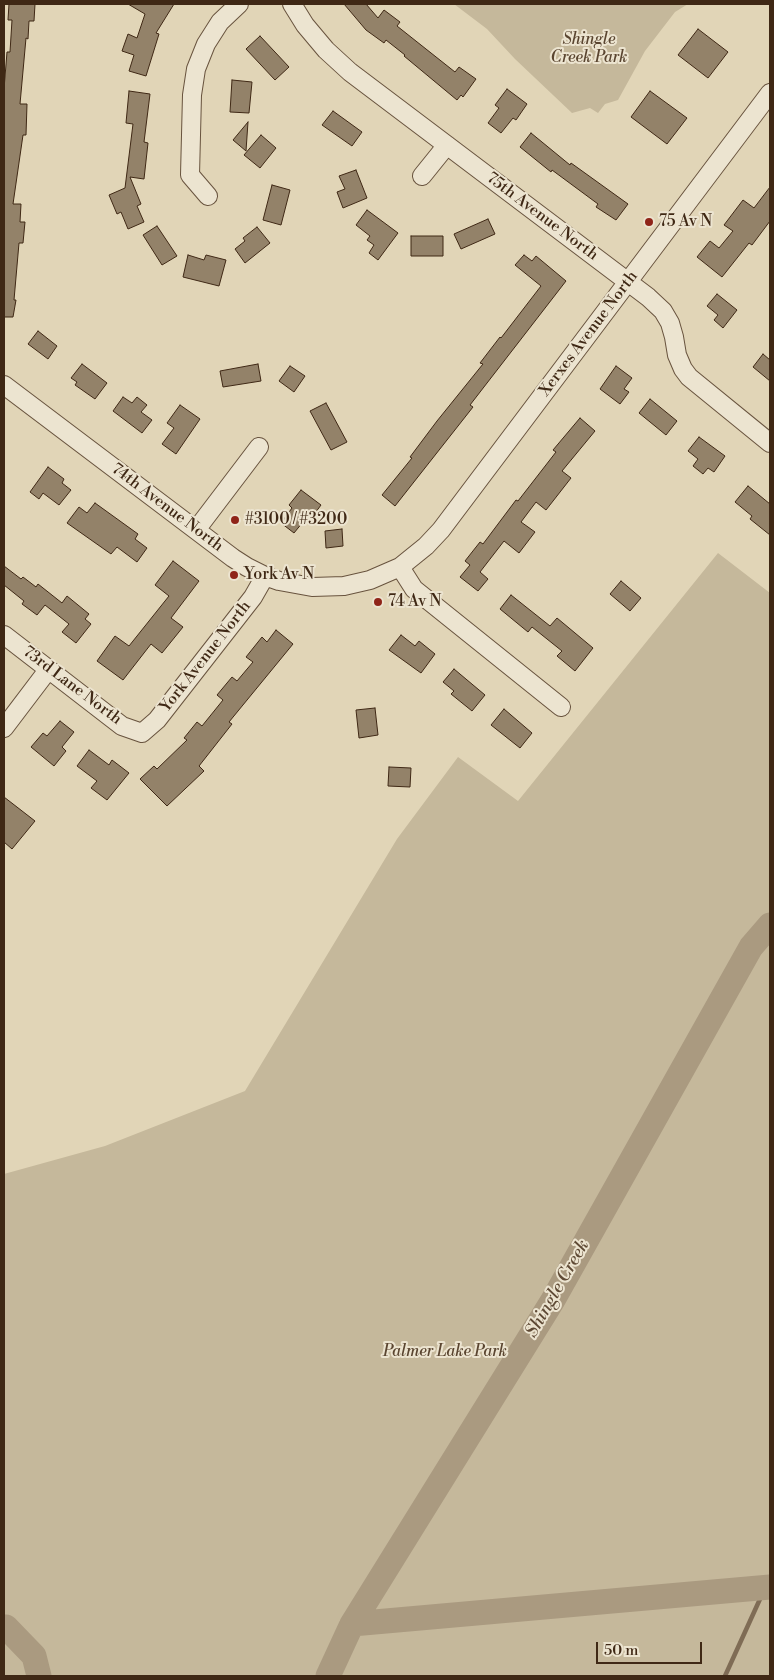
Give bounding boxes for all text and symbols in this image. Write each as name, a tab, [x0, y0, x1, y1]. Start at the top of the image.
park label: Shingle Creek Park	[551, 30, 627, 68]
street label: 75th Avenue North	[482, 169, 602, 265]
place label: 75 Av N	[659, 212, 712, 232]
marker: 75 Av N	[643, 216, 655, 228]
street label: Xerxes Avenue North	[536, 268, 642, 400]
street label: 74th Avenue North	[107, 460, 227, 556]
place label: #3100 / #3200	[245, 510, 347, 530]
marker: #3100 / #3200	[229, 514, 241, 526]
place label: York Av N	[244, 565, 314, 585]
marker: York Av N	[228, 569, 240, 581]
place label: 74 Av N	[388, 592, 441, 612]
marker: 74 Av N	[372, 596, 384, 608]
street label: York Avenue North	[157, 597, 255, 717]
street label: 73rd Lane North	[19, 643, 125, 729]
water label: Shingle Creek	[521, 1236, 595, 1342]
park label: Palmer Lake Park	[383, 1342, 507, 1362]
scale bar	[599, 1632, 705, 1664]
text: 50 m	[604, 1641, 638, 1660]

